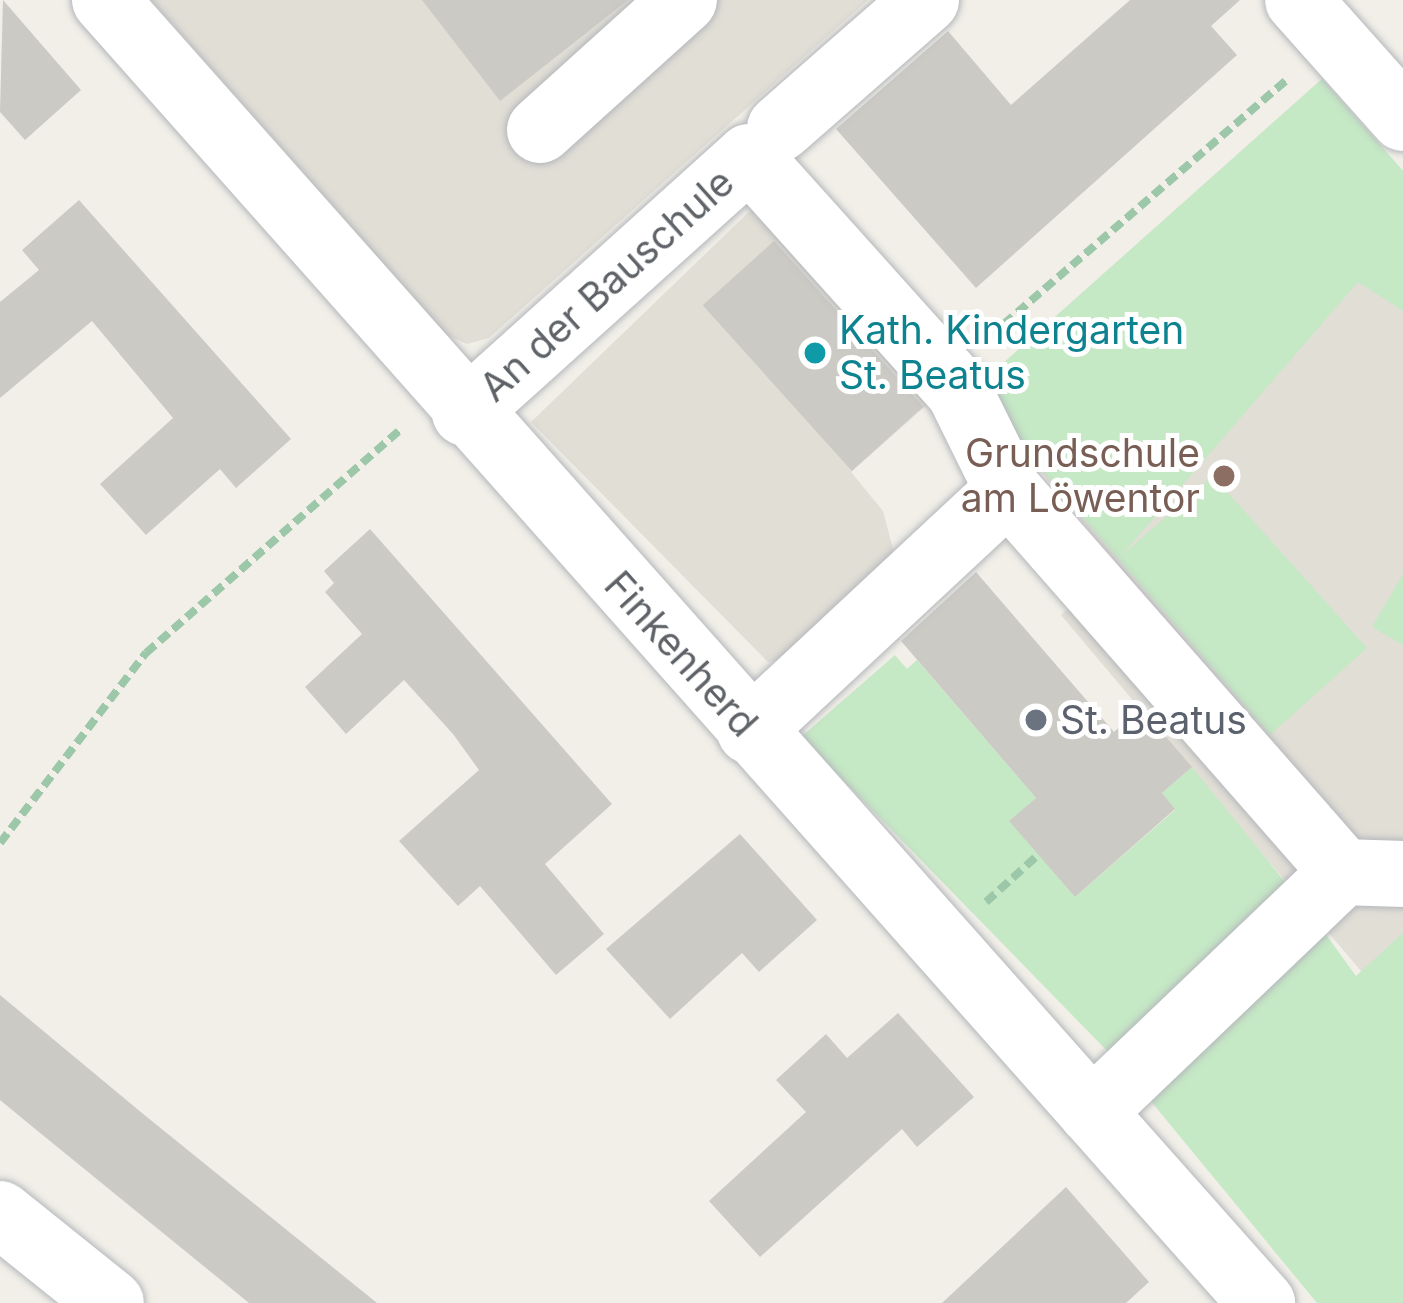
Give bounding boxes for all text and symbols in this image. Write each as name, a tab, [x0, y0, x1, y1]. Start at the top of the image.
street label: An der Bauschule	[471, 159, 743, 411]
place label: Kath. Kindergarten St. Beatus	[839, 308, 1184, 399]
marker: Kath. Kindergarten St. Beatus	[802, 340, 828, 366]
place label: Grundschule am Löwentor	[961, 431, 1200, 522]
marker: Grundschule am Löwentor	[1211, 463, 1237, 489]
street label: Finkenherd	[595, 562, 767, 746]
place label: St. Beatus	[1060, 697, 1247, 743]
marker: St. Beatus	[1023, 707, 1049, 733]

